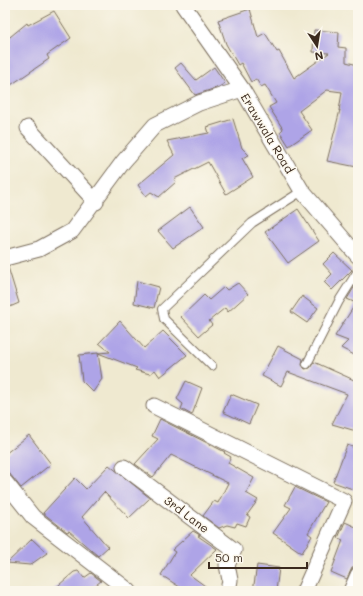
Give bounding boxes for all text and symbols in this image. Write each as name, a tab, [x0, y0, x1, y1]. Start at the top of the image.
north arrow	[297, 26, 337, 66]
text: N	[314, 48, 325, 64]
street label: Erawwala Road	[238, 90, 298, 176]
street label: 3rd Lane	[161, 492, 213, 536]
scale bar	[209, 544, 307, 570]
text: 50 m	[215, 549, 243, 565]

